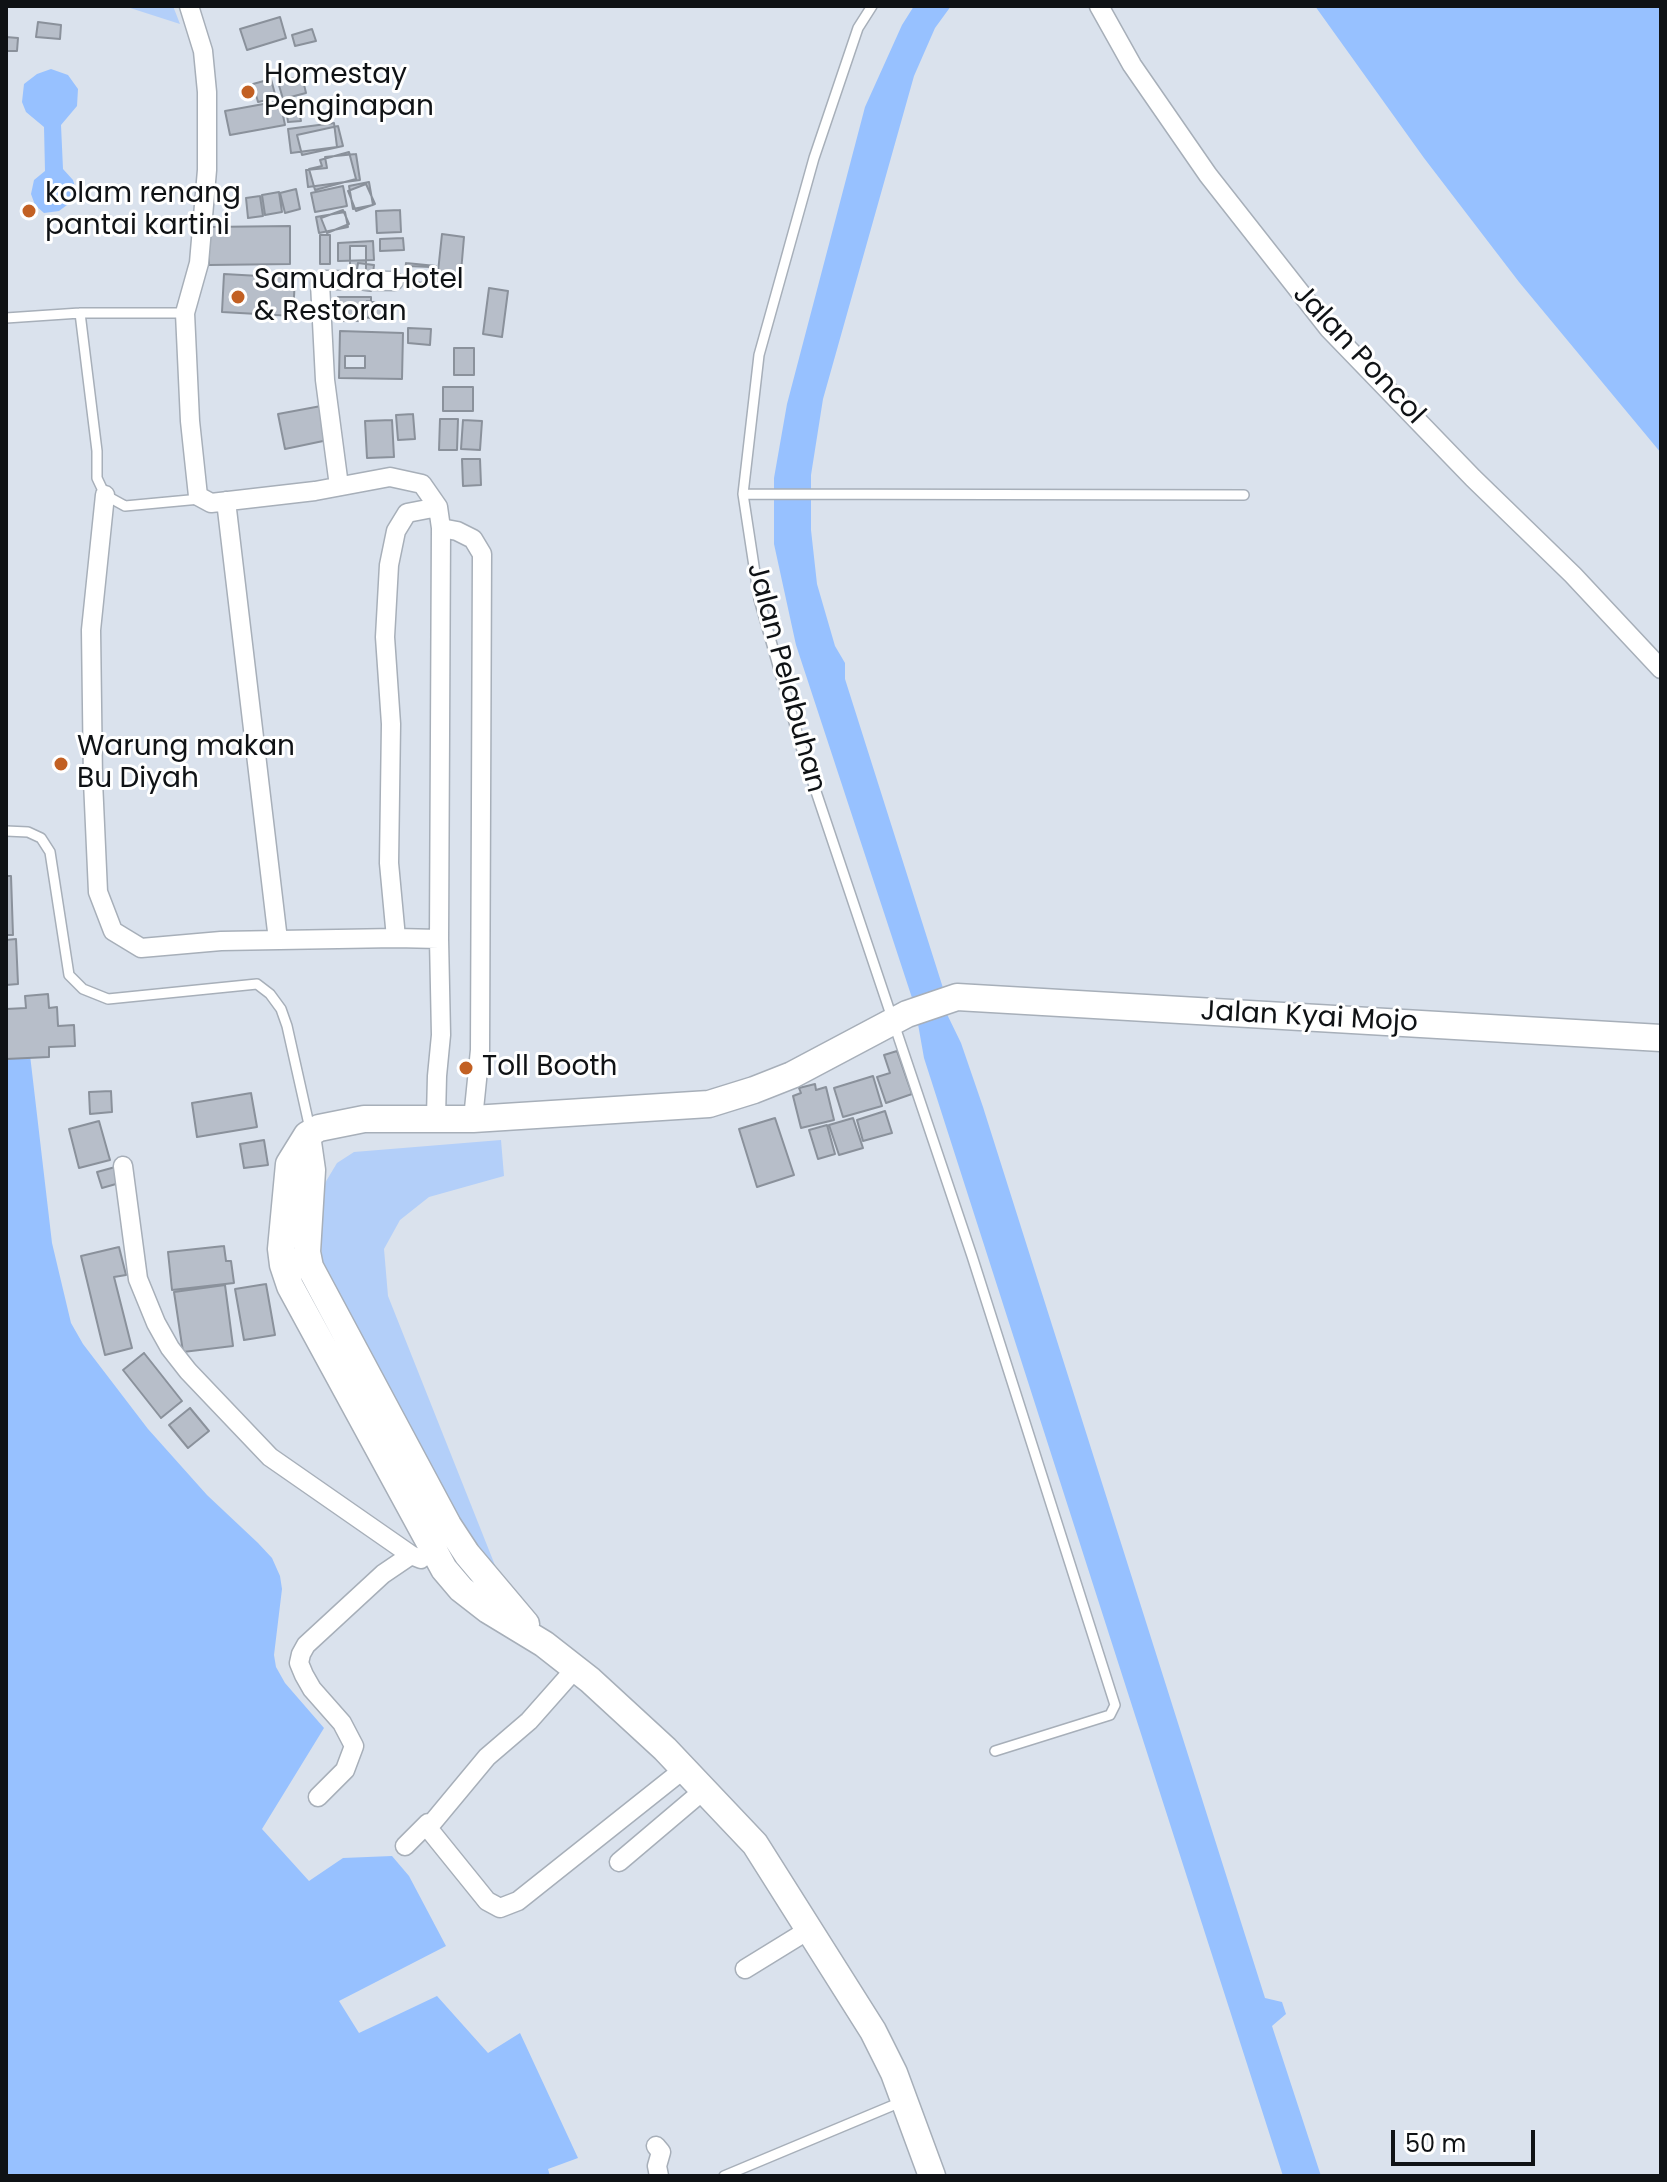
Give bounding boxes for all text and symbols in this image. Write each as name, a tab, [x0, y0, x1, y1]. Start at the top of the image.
place label: Homestay Penginapan	[264, 59, 434, 125]
marker: Homestay Penginapan	[239, 83, 257, 101]
place label: kolam renang pantai kartini	[45, 178, 241, 244]
marker: kolam renang pantai kartini	[20, 202, 38, 220]
place label: Samudra Hotel & Restoran	[254, 264, 464, 330]
street label: Jalan Poncol	[1285, 278, 1431, 432]
marker: Samudra Hotel & Restoran	[229, 288, 247, 306]
street label: Jalan Pelabuhan	[738, 560, 832, 796]
place label: Warung makan Bu Diyah	[77, 731, 295, 797]
marker: Warung makan Bu Diyah	[52, 755, 70, 773]
street label: Jalan Kyai Mojo	[1199, 996, 1419, 1040]
place label: Toll Booth	[482, 1051, 617, 1085]
marker: Toll Booth	[457, 1059, 475, 1077]
scale bar	[1395, 2114, 1539, 2164]
text: 50 m	[1405, 2127, 1466, 2160]

